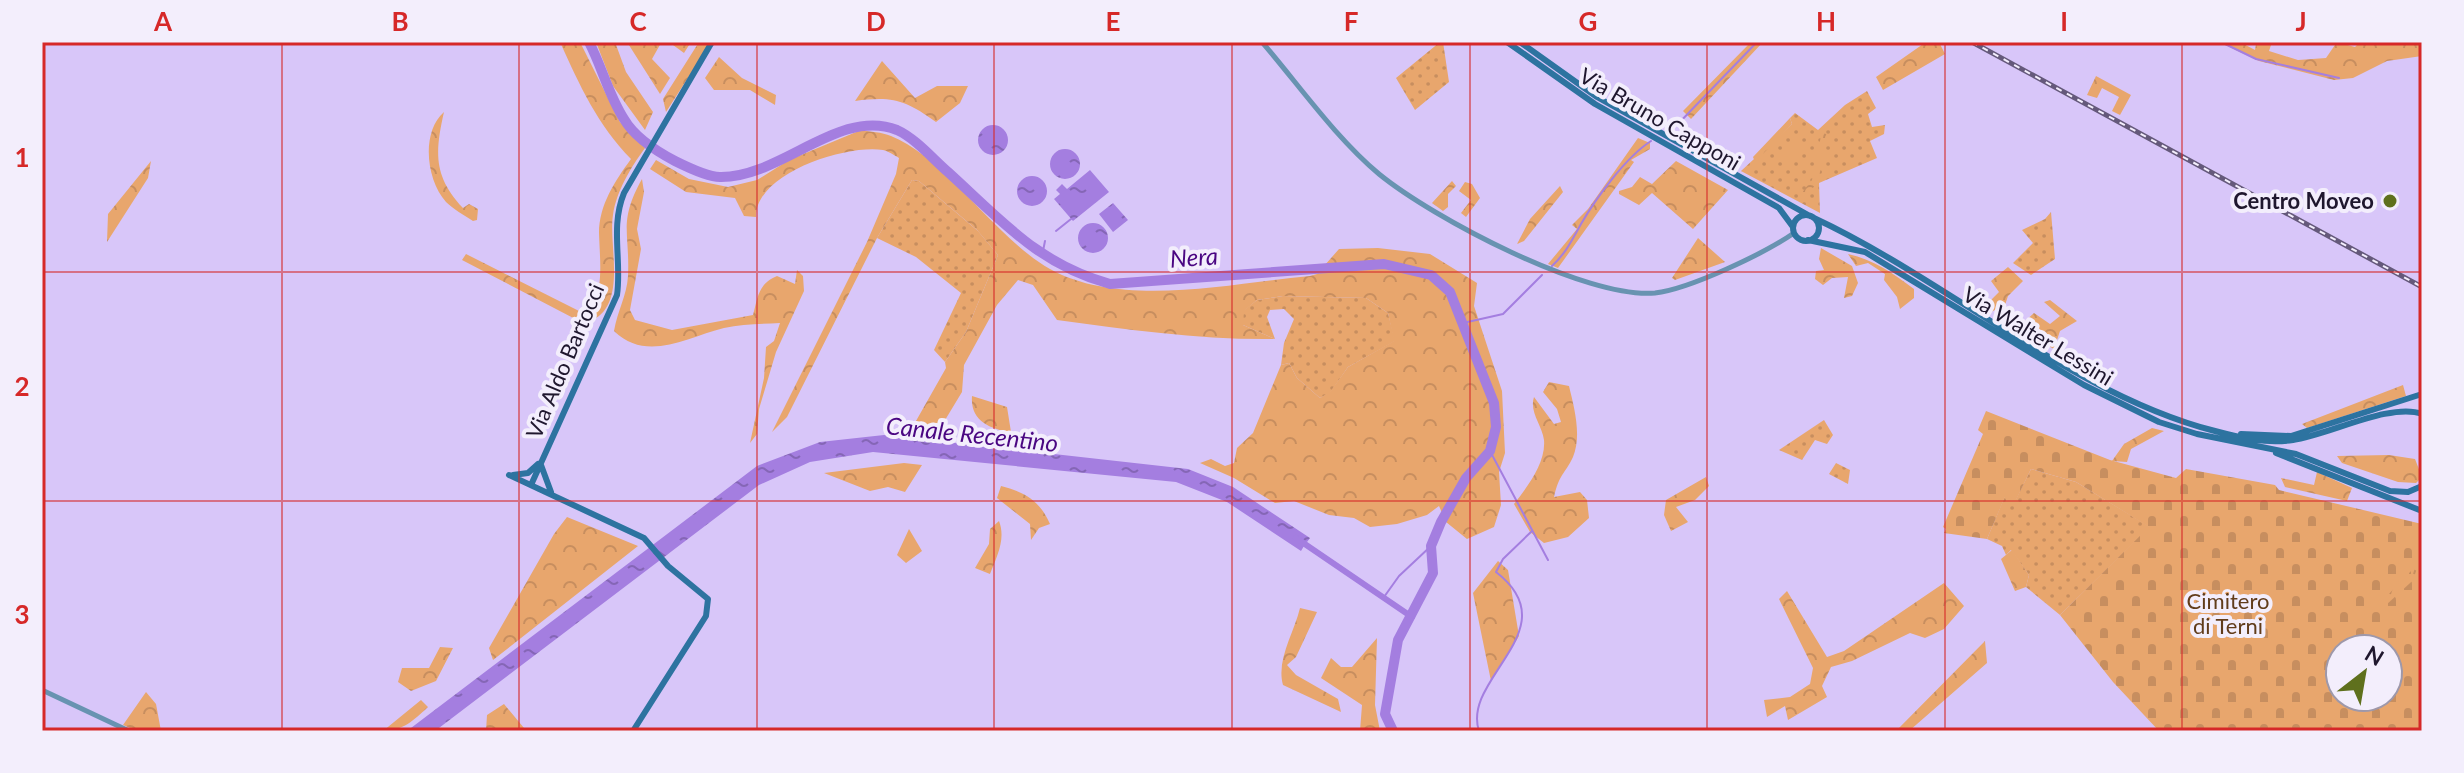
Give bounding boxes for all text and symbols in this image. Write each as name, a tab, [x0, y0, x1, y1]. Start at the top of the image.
text: A	[153, 5, 173, 37]
text: B	[391, 5, 409, 37]
text: C	[629, 5, 647, 37]
text: D	[866, 5, 886, 37]
text: E	[1106, 5, 1120, 37]
text: F	[1344, 5, 1358, 37]
text: G	[1579, 5, 1597, 37]
text: H	[1816, 5, 1836, 37]
text: I	[2060, 5, 2068, 37]
text: J	[2295, 5, 2307, 37]
street label: Via Bruno Capponi	[1575, 61, 1746, 176]
text: 1	[14, 141, 30, 173]
place label: Centro Moveo	[2233, 187, 2374, 214]
marker: Centro Moveo	[2381, 192, 2399, 210]
water label: Nera	[1169, 240, 1219, 273]
street label: Via Aldo Bartocci	[520, 279, 609, 442]
street label: Via Walter Lessini	[1958, 280, 2118, 391]
text: 2	[14, 370, 30, 402]
water label: Canale Recentino	[885, 410, 1060, 457]
park label: Cimitero di Terni	[2187, 587, 2269, 639]
text: 3	[14, 598, 30, 630]
north arrow	[2324, 633, 2404, 713]
text: N	[2360, 639, 2389, 671]

